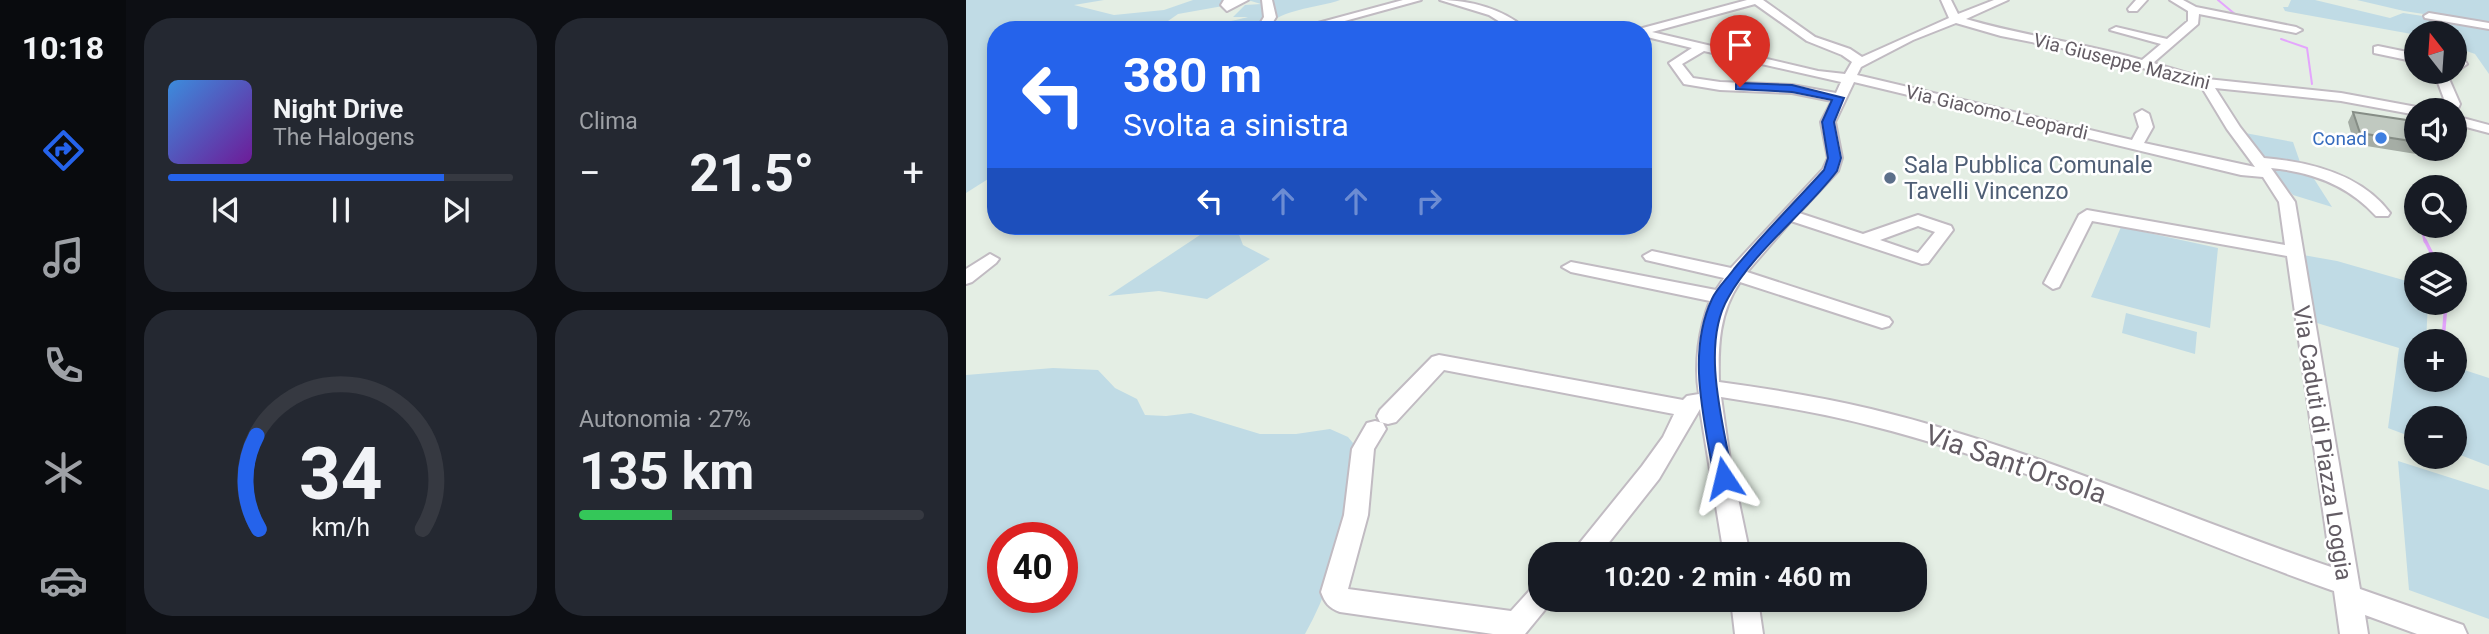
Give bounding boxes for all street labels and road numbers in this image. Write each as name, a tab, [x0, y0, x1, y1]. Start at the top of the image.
street label: Via Giuseppe Mazzini	[2031, 28, 2213, 95]
street label: Via Giacomo Leopardi	[1903, 80, 2090, 145]
street label: Via Caduti di Piazza Loggia	[2287, 304, 2358, 582]
street label: Via Sant'Orsola	[1921, 418, 2111, 511]

